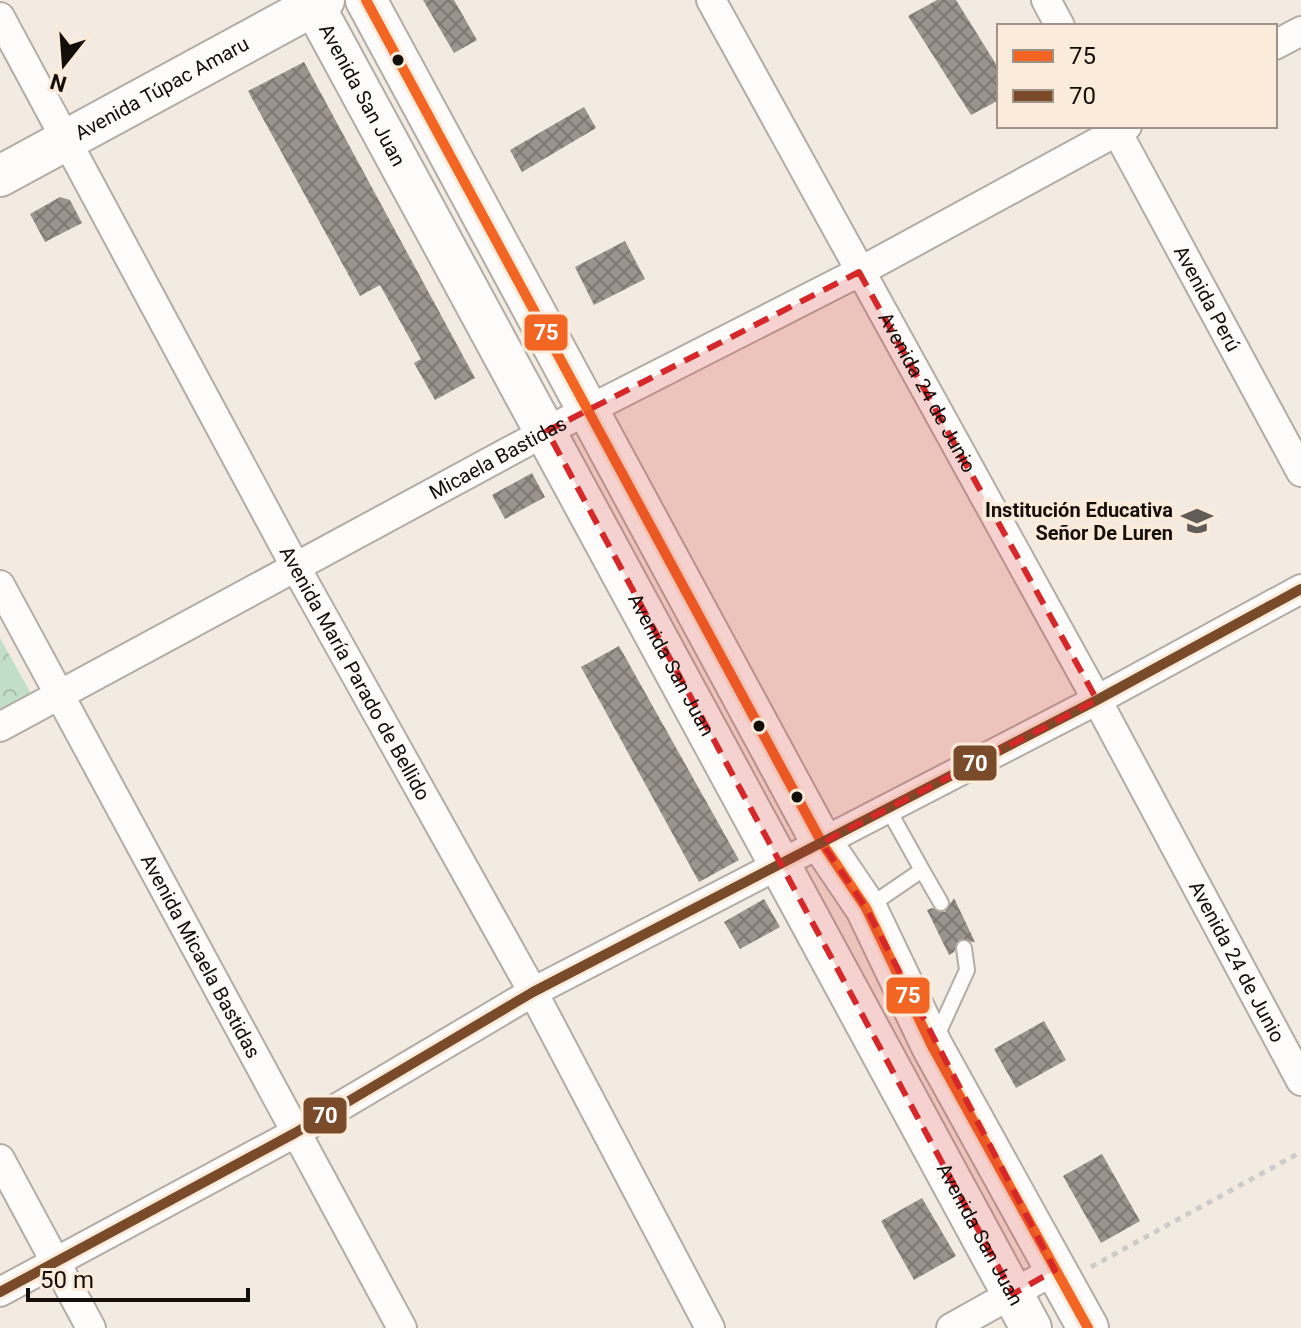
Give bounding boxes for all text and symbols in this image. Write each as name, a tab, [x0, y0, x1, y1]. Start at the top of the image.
street label: Avenida San Juan	[314, 20, 411, 170]
north arrow	[24, 24, 104, 104]
legend	[997, 24, 1277, 128]
street label: Avenida Túpac Amaru	[71, 31, 253, 145]
text: 75	[1069, 42, 1096, 70]
unlabelled marker	[390, 52, 406, 68]
text: N	[47, 68, 69, 97]
text: 70	[1069, 82, 1096, 110]
street label: Avenida Perú	[1169, 241, 1245, 355]
street label: Avenida 24 de Junio	[873, 308, 981, 477]
line badge: 75	[523, 313, 569, 352]
text: 75	[533, 320, 559, 345]
street label: Micaela Bastidas	[425, 411, 571, 505]
place label: Institución Educativa Señor De Luren	[985, 498, 1173, 545]
school or university icon: Institución Educativa Señor De Luren	[1180, 504, 1214, 538]
street label: Avenida María Parado de Bellido	[275, 542, 435, 804]
street label: Avenida San Juan	[623, 589, 720, 740]
unlabelled marker	[751, 718, 767, 734]
line badge: 70	[952, 744, 998, 782]
text: 70	[962, 751, 988, 776]
unlabelled marker	[789, 789, 805, 805]
street label: Avenida Micaela Bastidas	[136, 850, 266, 1062]
street label: Avenida 24 de Junio	[1184, 877, 1290, 1046]
line badge: 75	[885, 976, 931, 1015]
text: 75	[895, 983, 921, 1008]
line badge: 70	[302, 1096, 348, 1135]
text: 70	[312, 1103, 338, 1128]
street label: Avenida San Juan	[932, 1159, 1029, 1310]
scale bar	[28, 1252, 248, 1302]
text: 50 m	[40, 1266, 94, 1294]

